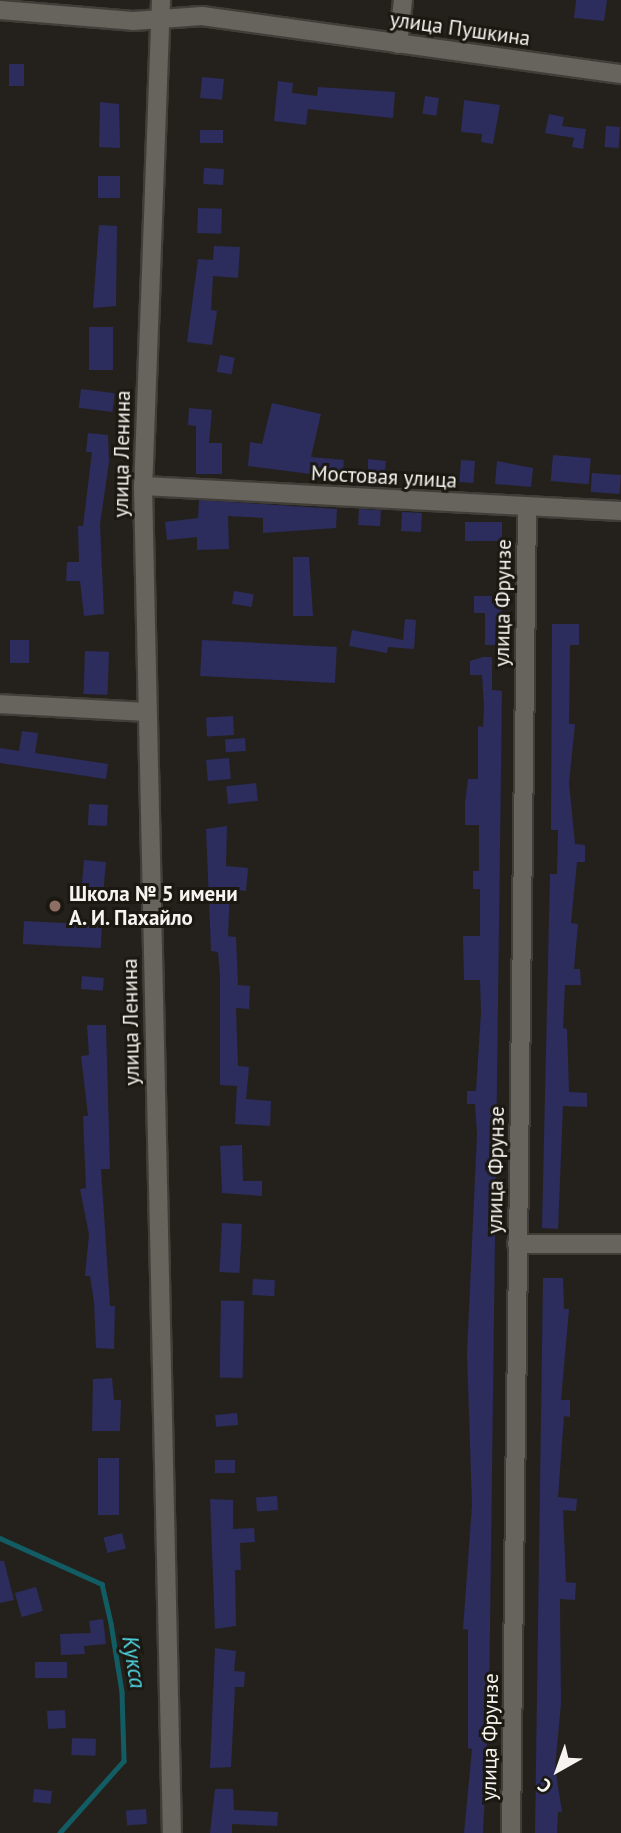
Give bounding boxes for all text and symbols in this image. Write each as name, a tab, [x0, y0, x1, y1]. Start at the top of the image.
street label: улица Пушкина	[388, 7, 532, 51]
street label: улица Ленина	[108, 390, 136, 518]
street label: Мостовая улица	[310, 461, 458, 493]
street label: улица Фрунзе	[489, 539, 517, 667]
place label: Школа № 5 имени А. И. Пахайло	[69, 881, 238, 931]
marker: Школа № 5 имени А. И. Пахайло	[47, 898, 63, 914]
street label: улица Ленина	[117, 958, 145, 1086]
street label: улица Фрунзе	[482, 1106, 510, 1234]
water label: Кукса	[116, 1634, 152, 1690]
street label: улица Фрунзе	[476, 1673, 504, 1801]
north arrow	[523, 1735, 593, 1805]
text: С	[533, 1773, 556, 1799]

